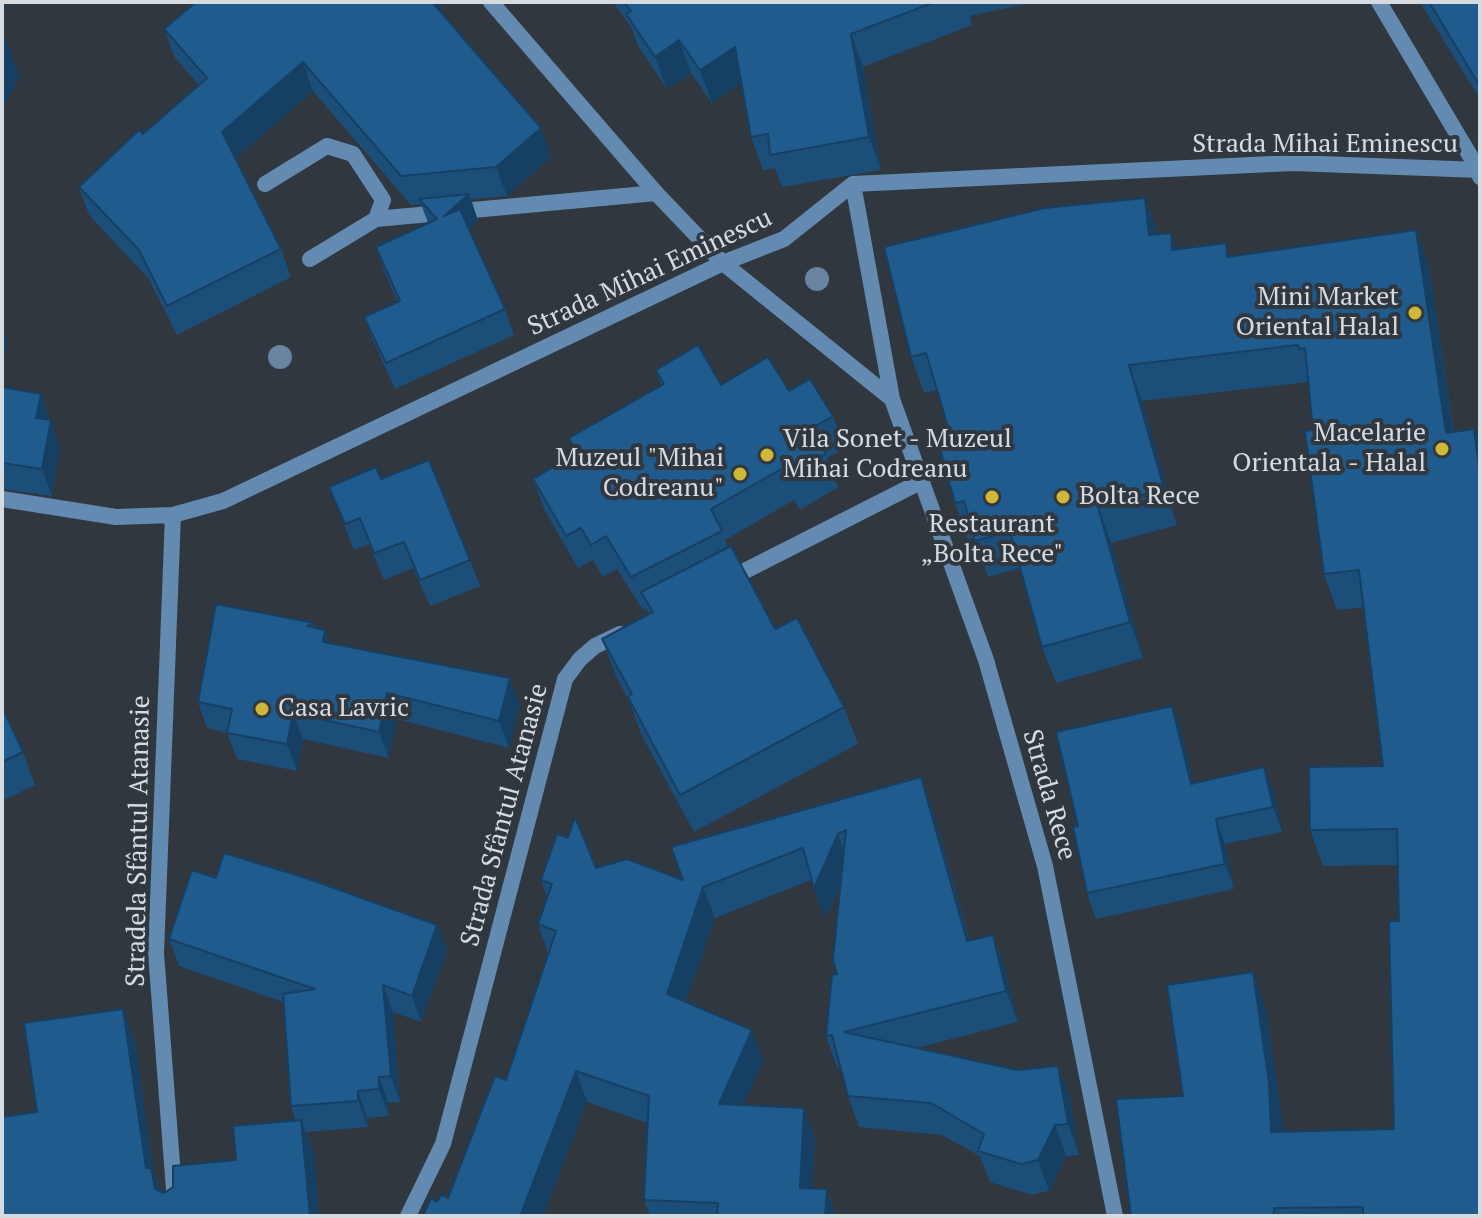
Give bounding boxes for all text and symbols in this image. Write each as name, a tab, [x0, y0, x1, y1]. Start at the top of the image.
street label: Strada Mihai Eminescu	[1192, 129, 1458, 161]
street label: Strada Mihai Eminescu	[523, 203, 777, 343]
place label: Mini Market Oriental Halal	[1236, 282, 1399, 344]
marker: Mini Market Oriental Halal	[1406, 304, 1424, 322]
place label: Macelarie Orientala - Halal	[1232, 418, 1426, 480]
place label: Vila Sonet - Muzeul Mihai Codreanu	[783, 424, 1012, 486]
marker: Macelarie Orientala - Halal	[1433, 440, 1451, 458]
place label: Muzeul "Mihai Codreanu"	[556, 443, 724, 504]
marker: Vila Sonet - Muzeul Mihai Codreanu	[758, 446, 776, 464]
marker: Muzeul "Mihai Codreanu"	[731, 465, 749, 483]
place label: Bolta Rece	[1079, 481, 1200, 513]
marker: Restaurant „Bolta Rece"	[983, 488, 1001, 506]
marker: Bolta Rece	[1054, 488, 1072, 506]
place label: Restaurant „Bolta Rece"	[921, 509, 1063, 570]
street label: Strada Sfântul Atanasie	[455, 680, 555, 950]
place label: Casa Lavric	[278, 693, 409, 725]
street label: Stradela Sfântul Atanasie	[121, 695, 157, 987]
marker: Casa Lavric	[253, 700, 271, 718]
street label: Strada Rece	[1015, 726, 1083, 864]

